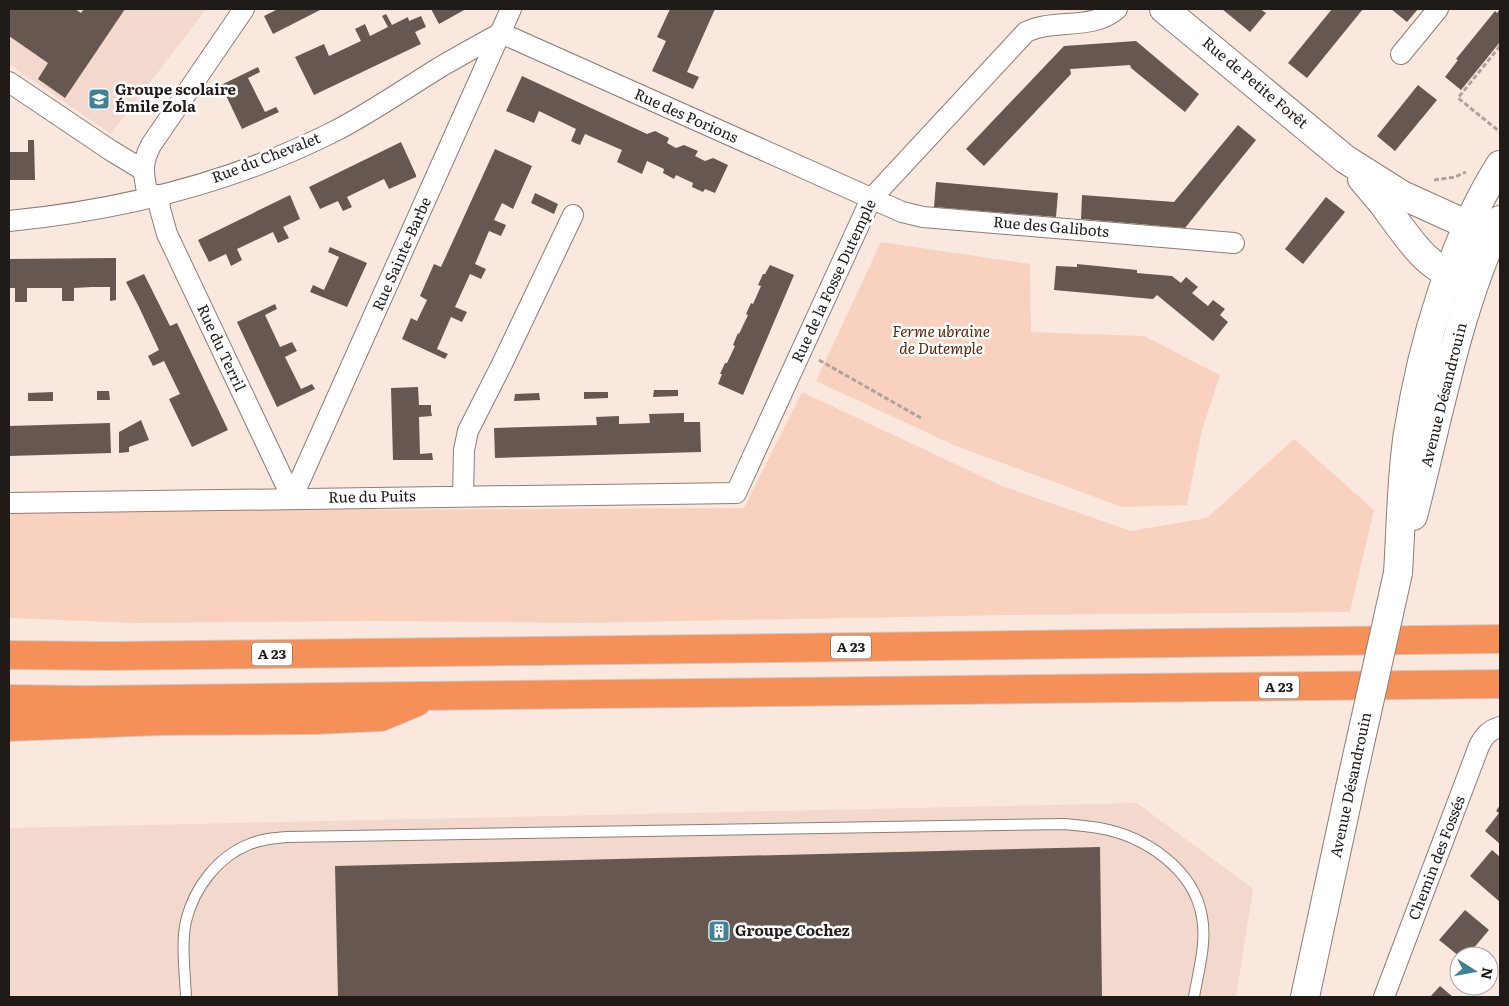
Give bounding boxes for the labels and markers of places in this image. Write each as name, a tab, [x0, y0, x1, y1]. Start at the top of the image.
place label: Groupe scolaire Émile Zola	[115, 77, 237, 117]
school or university icon: Groupe scolaire Émile Zola	[87, 87, 111, 111]
place label: Groupe Cochez	[735, 918, 850, 941]
building icon: Groupe Cochez	[707, 919, 731, 943]

